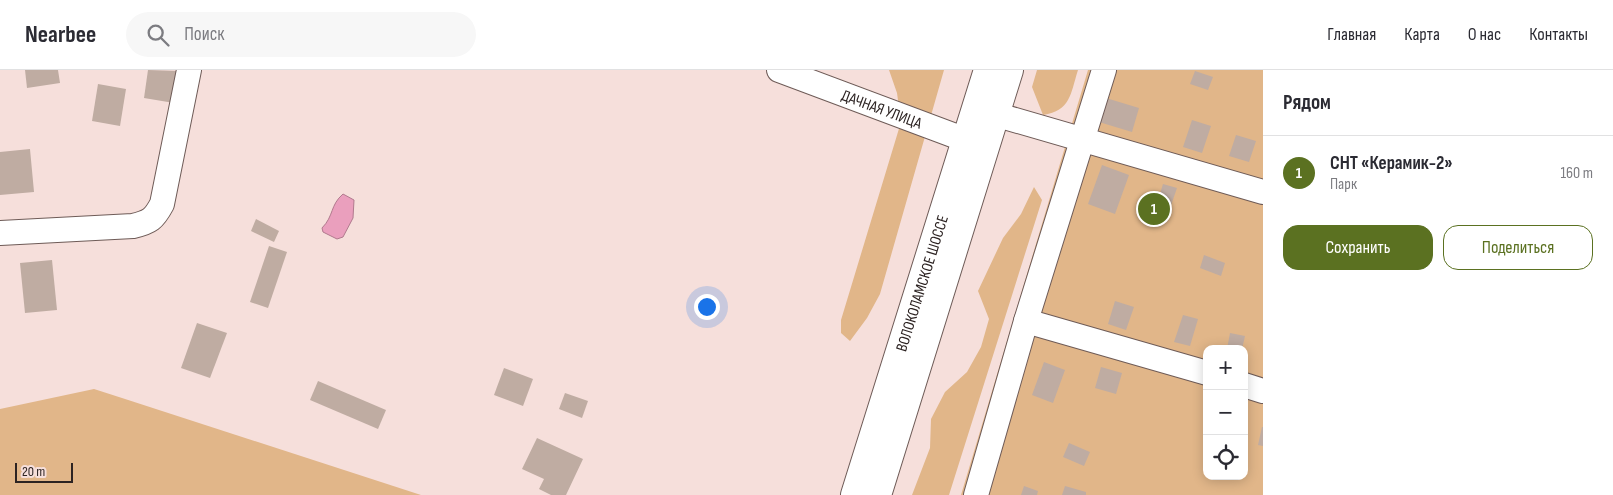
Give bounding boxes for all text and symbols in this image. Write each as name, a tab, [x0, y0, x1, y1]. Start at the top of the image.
search box	[126, 12, 476, 57]
text: Nearbee	[25, 20, 96, 49]
icon: search	[144, 21, 172, 49]
text: Поиск	[184, 23, 224, 46]
text: Главная	[1327, 24, 1376, 45]
text: Карта	[1404, 24, 1440, 45]
text: О нас	[1468, 24, 1501, 45]
text: Контакты	[1529, 24, 1588, 45]
street label: ДАЧНАЯ УЛИЦА	[839, 86, 924, 134]
text: Рядом	[1283, 90, 1331, 115]
text: СНТ «Керамик-2»	[1330, 152, 1453, 175]
text: 1	[1296, 164, 1302, 183]
text: 160 m	[1560, 164, 1593, 183]
text: Парк	[1330, 175, 1357, 194]
pin: 1	[1138, 190, 1170, 228]
street label: ВОЛОКОЛАМСКОЕ ШОССЕ	[892, 213, 953, 354]
button: Сохранить	[1283, 225, 1433, 270]
button: Поделиться	[1443, 225, 1593, 270]
your location	[694, 294, 720, 320]
map controls	[1203, 345, 1248, 480]
button: +	[1203, 345, 1248, 390]
button: −	[1203, 390, 1248, 435]
button: locate	[1203, 435, 1248, 480]
scale bar	[15, 460, 72, 483]
text: 20 m	[22, 463, 45, 480]

